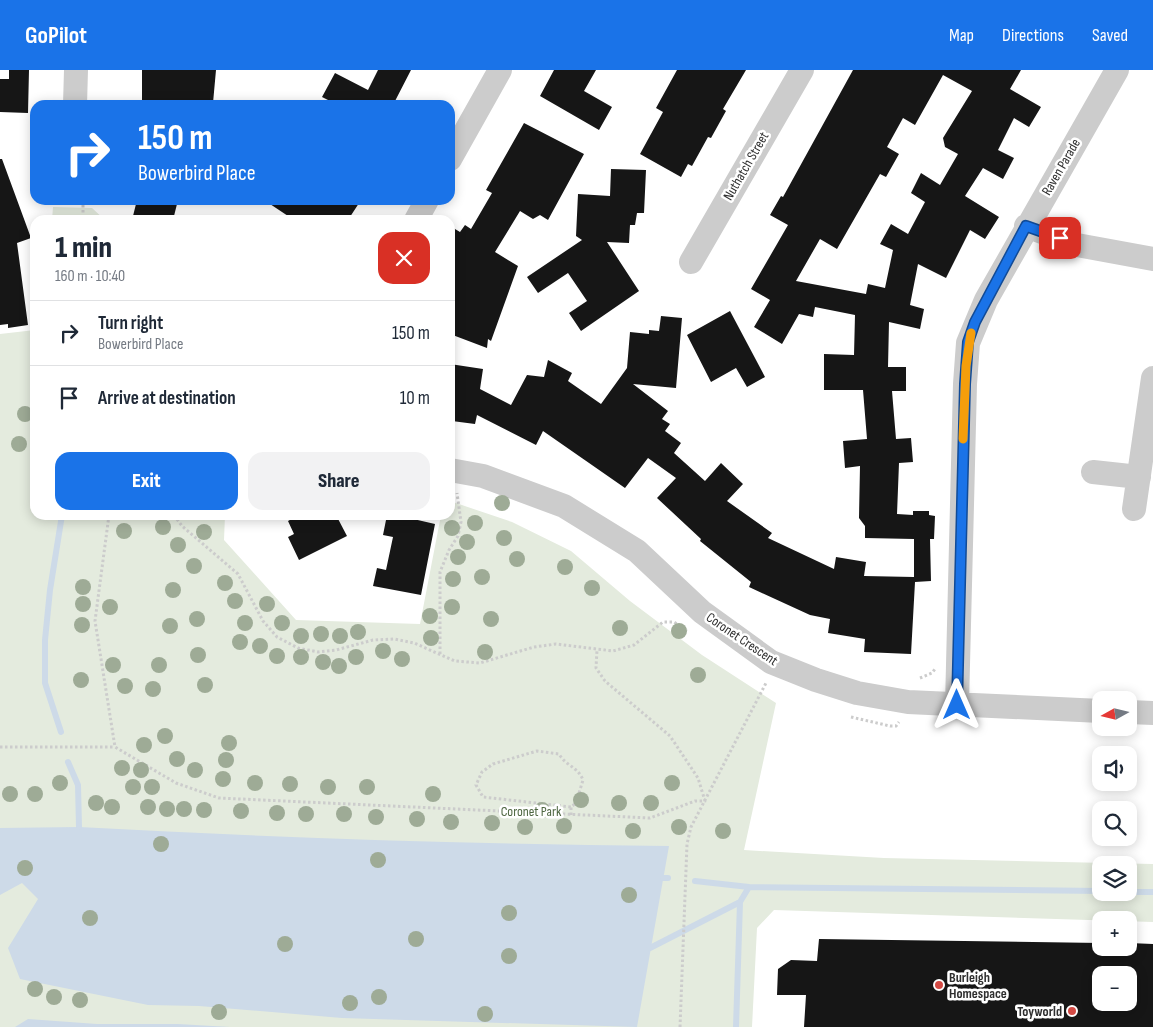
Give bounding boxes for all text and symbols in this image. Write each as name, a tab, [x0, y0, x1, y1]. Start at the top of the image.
text: GoPilot	[25, 21, 87, 50]
text: Map	[949, 25, 974, 46]
text: Directions	[1002, 25, 1064, 46]
text: Saved	[1092, 25, 1128, 46]
text: 150 m	[138, 117, 212, 160]
icon: right	[55, 120, 120, 185]
street label: Nuthatch Street	[720, 129, 772, 203]
street label: Raven Parade	[1038, 136, 1084, 198]
text: Bowerbird Place	[138, 160, 256, 187]
pin	[1039, 217, 1081, 259]
icon: arrive	[1046, 224, 1074, 252]
text: 1 min	[55, 230, 112, 266]
button: close	[378, 232, 430, 284]
text: 160 m · 10:40	[55, 267, 125, 286]
text: Turn right	[98, 312, 163, 335]
icon: right	[55, 319, 83, 347]
text: 150 m	[392, 322, 430, 345]
text: Bowerbird Place	[98, 335, 183, 354]
icon: arrive	[55, 384, 83, 412]
text: Arrive at destination	[98, 387, 236, 410]
text: 10 m	[400, 387, 430, 410]
button: Exit	[55, 452, 238, 510]
button: Share	[248, 452, 430, 510]
street label: Coronet Crescent	[703, 609, 781, 669]
position arrow	[930, 678, 982, 730]
north arrow	[1092, 691, 1138, 736]
map controls	[1092, 691, 1137, 1011]
button: sound	[1092, 746, 1137, 791]
button: search	[1092, 801, 1137, 846]
park label: Coronet Park	[501, 803, 562, 820]
button: layers	[1092, 856, 1137, 901]
button: +	[1092, 911, 1137, 956]
button: −	[1092, 966, 1137, 1011]
place label: Burleigh Homespace	[949, 969, 1007, 1002]
marker: Burleigh Homespace	[933, 979, 945, 991]
place label: Toyworld	[1017, 1003, 1062, 1020]
marker: Toyworld	[1066, 1005, 1078, 1017]

